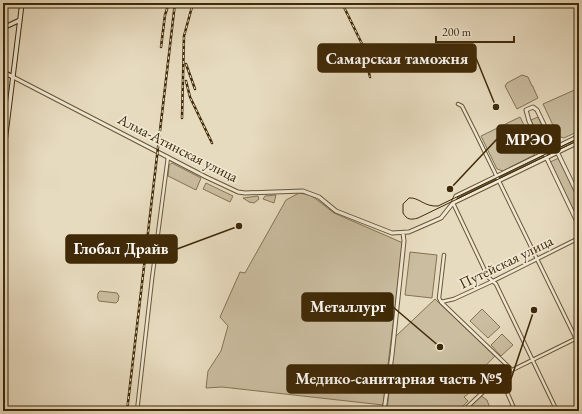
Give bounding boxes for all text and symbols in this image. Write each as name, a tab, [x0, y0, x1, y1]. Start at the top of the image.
scale bar	[436, 18, 514, 44]
text: 200 m	[442, 24, 472, 40]
callout: Самарская таможня	[318, 44, 476, 72]
text: Самарская таможня	[326, 48, 469, 69]
street label: Алма-Атинская улица	[114, 109, 242, 186]
callout: МРЭО	[497, 125, 560, 153]
text: МРЭО	[505, 129, 553, 150]
street label: Путейская улица	[456, 231, 556, 293]
callout: Глобал Драйв	[66, 235, 177, 263]
text: Глобал Драйв	[73, 238, 169, 259]
callout: Металлург	[302, 293, 393, 321]
text: Металлург	[310, 296, 387, 317]
callout: Медико-санитарная часть №5	[287, 365, 511, 393]
text: Медико-санитарная часть №5	[295, 368, 503, 389]

